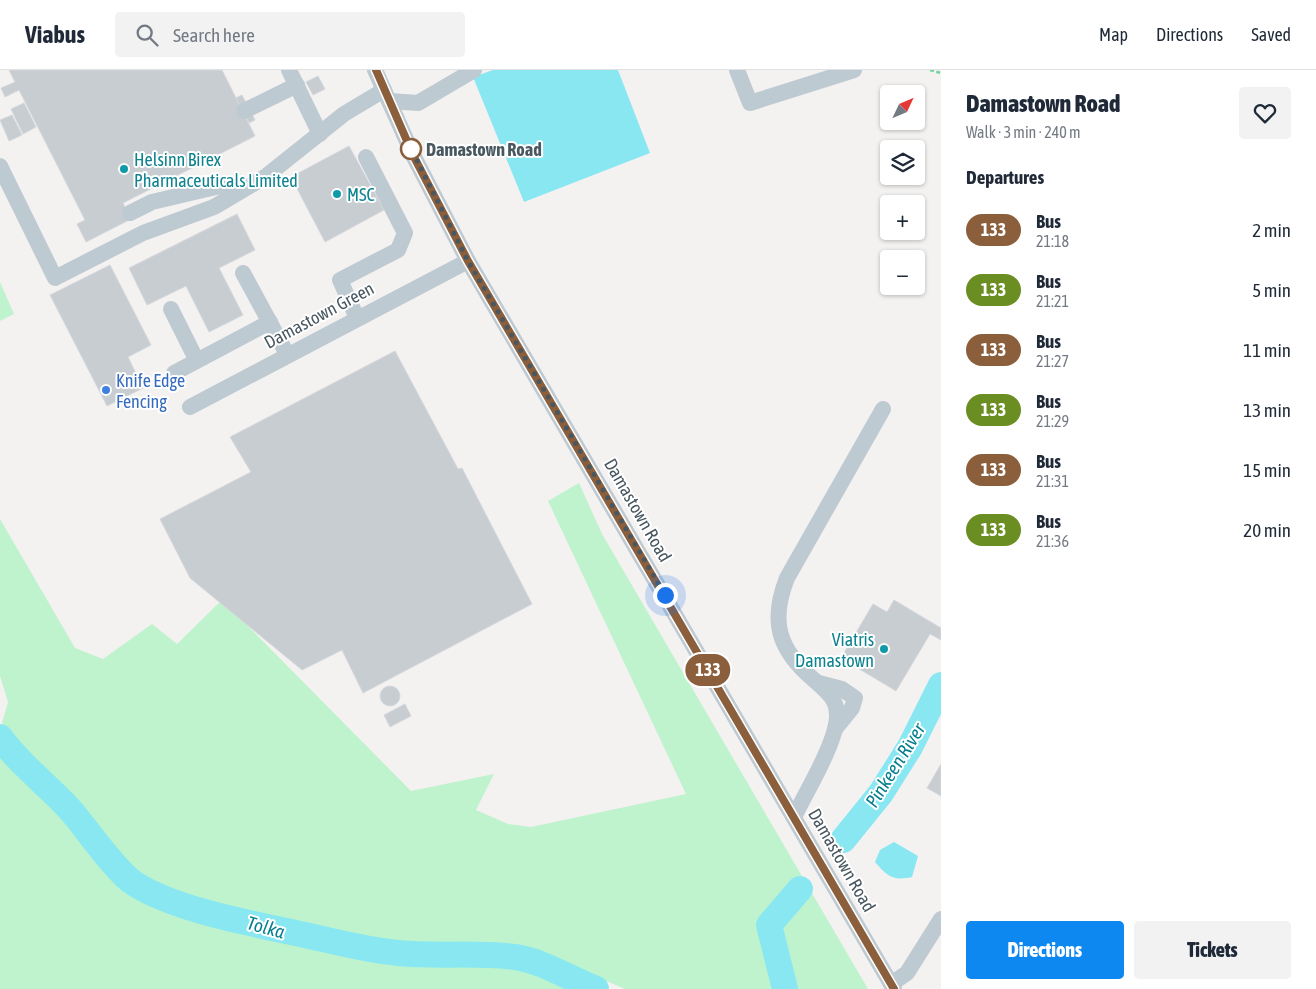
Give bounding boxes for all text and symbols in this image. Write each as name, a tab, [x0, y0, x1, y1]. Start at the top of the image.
search box	[115, 12, 465, 57]
text: Viabus	[25, 21, 85, 48]
icon: search	[133, 21, 161, 49]
text: Search here	[173, 24, 255, 46]
text: Map	[1099, 24, 1128, 45]
text: Directions	[1156, 24, 1223, 45]
text: Saved	[1251, 24, 1291, 45]
north arrow	[880, 85, 925, 130]
map controls	[880, 85, 925, 295]
button: heart	[1239, 87, 1291, 139]
text: Damastown Road	[966, 90, 1120, 117]
text: Walk · 3 min · 240 m	[966, 123, 1080, 141]
marker: Damastown Road	[400, 138, 422, 160]
place label: Damastown Road	[426, 139, 542, 160]
button: layers	[880, 140, 925, 185]
place label: Helsinn Birex Pharmaceuticals Limited	[134, 149, 298, 191]
marker: Helsinn Birex Pharmaceuticals Limited	[118, 163, 130, 175]
text: Departures	[966, 166, 1044, 188]
place label: MSC	[347, 184, 375, 205]
marker: MSC	[331, 188, 343, 200]
button: +	[880, 195, 925, 240]
text: Bus	[1036, 210, 1061, 232]
text: 133	[981, 219, 1006, 240]
text: 2 min	[1252, 219, 1291, 241]
text: 21:18	[1036, 232, 1069, 250]
button: −	[880, 250, 925, 295]
text: Bus	[1036, 270, 1061, 292]
street label: Damastown Green	[261, 277, 377, 353]
text: 133	[981, 279, 1006, 300]
text: 5 min	[1252, 279, 1291, 301]
text: 21:21	[1036, 292, 1069, 310]
text: Bus	[1036, 330, 1061, 352]
text: 133	[981, 339, 1006, 360]
text: 11 min	[1243, 339, 1291, 361]
text: 21:27	[1036, 352, 1069, 370]
place label: Knife Edge Fencing	[116, 370, 185, 412]
marker: Knife Edge Fencing	[100, 384, 112, 396]
text: Bus	[1036, 390, 1061, 412]
text: 133	[981, 399, 1006, 420]
text: 13 min	[1243, 399, 1291, 421]
text: 21:29	[1036, 412, 1069, 430]
text: Bus	[1036, 450, 1061, 472]
street label: Damastown Road	[600, 455, 676, 565]
text: 133	[981, 459, 1006, 480]
text: 15 min	[1243, 459, 1291, 481]
text: 21:31	[1036, 472, 1069, 490]
text: Bus	[1036, 510, 1061, 532]
text: 133	[981, 519, 1006, 540]
text: 20 min	[1243, 519, 1291, 541]
text: 21:36	[1036, 532, 1069, 550]
your location	[653, 583, 678, 608]
place label: Viatris Damastown	[795, 629, 874, 671]
marker: Viatris Damastown	[878, 643, 890, 655]
line badge: 133	[679, 654, 737, 686]
text: 133	[695, 659, 721, 680]
water label: Pinkeen River	[861, 718, 930, 811]
street label: Damastown Road	[804, 805, 880, 915]
water label: Tolka	[245, 911, 287, 943]
button: Directions	[966, 921, 1124, 979]
button: Tickets	[1134, 921, 1291, 979]

